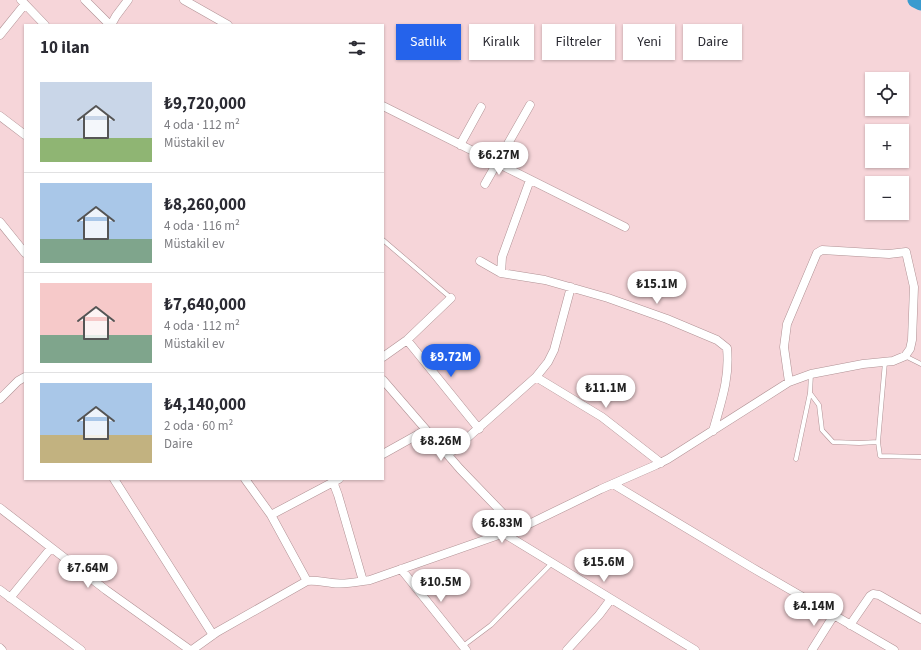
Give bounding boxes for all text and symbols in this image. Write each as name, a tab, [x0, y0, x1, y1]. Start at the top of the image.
chip: Satılık	[396, 24, 461, 60]
chip: Kiralık	[469, 24, 534, 60]
chip: Filtreler	[542, 24, 615, 60]
chip: Yeni	[623, 24, 675, 60]
chip: Daire	[683, 24, 742, 60]
text: 10 ilan	[40, 36, 90, 60]
icon: filters	[346, 37, 368, 59]
map controls	[865, 72, 909, 220]
button: locate	[865, 72, 909, 116]
text: ₺9,720,000	[164, 92, 246, 116]
icon: home	[72, 98, 120, 146]
text: 4 oda · 112 m²	[164, 116, 240, 134]
button: +	[865, 124, 909, 168]
text: Müstakil ev	[164, 134, 225, 152]
pin: ₺6.27M	[466, 142, 532, 176]
text: ₺6.27M	[478, 146, 520, 164]
button: −	[865, 176, 909, 220]
text: ₺8,260,000	[164, 193, 246, 217]
icon: home	[72, 199, 120, 247]
text: 4 oda · 116 m²	[164, 217, 240, 235]
text: Müstakil ev	[164, 235, 225, 253]
pin: ₺15.1M	[624, 271, 690, 305]
text: ₺15.1M	[636, 275, 678, 293]
text: ₺7,640,000	[164, 293, 246, 317]
icon: home	[72, 299, 120, 347]
text: 4 oda · 112 m²	[164, 317, 240, 335]
text: Müstakil ev	[164, 335, 225, 353]
pin: ₺9.72M	[418, 344, 484, 378]
text: ₺9.72M	[430, 348, 472, 366]
pin: ₺11.1M	[573, 375, 639, 409]
text: ₺11.1M	[585, 379, 627, 397]
text: ₺4,140,000	[164, 393, 246, 417]
icon: home	[72, 399, 120, 447]
text: 2 oda · 60 m²	[164, 417, 233, 435]
pin: ₺8.26M	[408, 428, 474, 462]
text: ₺8.26M	[420, 432, 462, 450]
text: Daire	[164, 435, 193, 453]
pin: ₺6.83M	[469, 510, 535, 544]
text: ₺6.83M	[481, 514, 523, 532]
pin: ₺15.6M	[571, 549, 637, 583]
text: ₺15.6M	[583, 553, 625, 571]
pin: ₺7.64M	[55, 555, 121, 589]
text: ₺7.64M	[67, 559, 109, 577]
pin: ₺10.5M	[408, 569, 474, 603]
text: ₺10.5M	[420, 573, 462, 591]
pin: ₺4.14M	[781, 593, 847, 627]
text: ₺4.14M	[793, 597, 835, 615]

